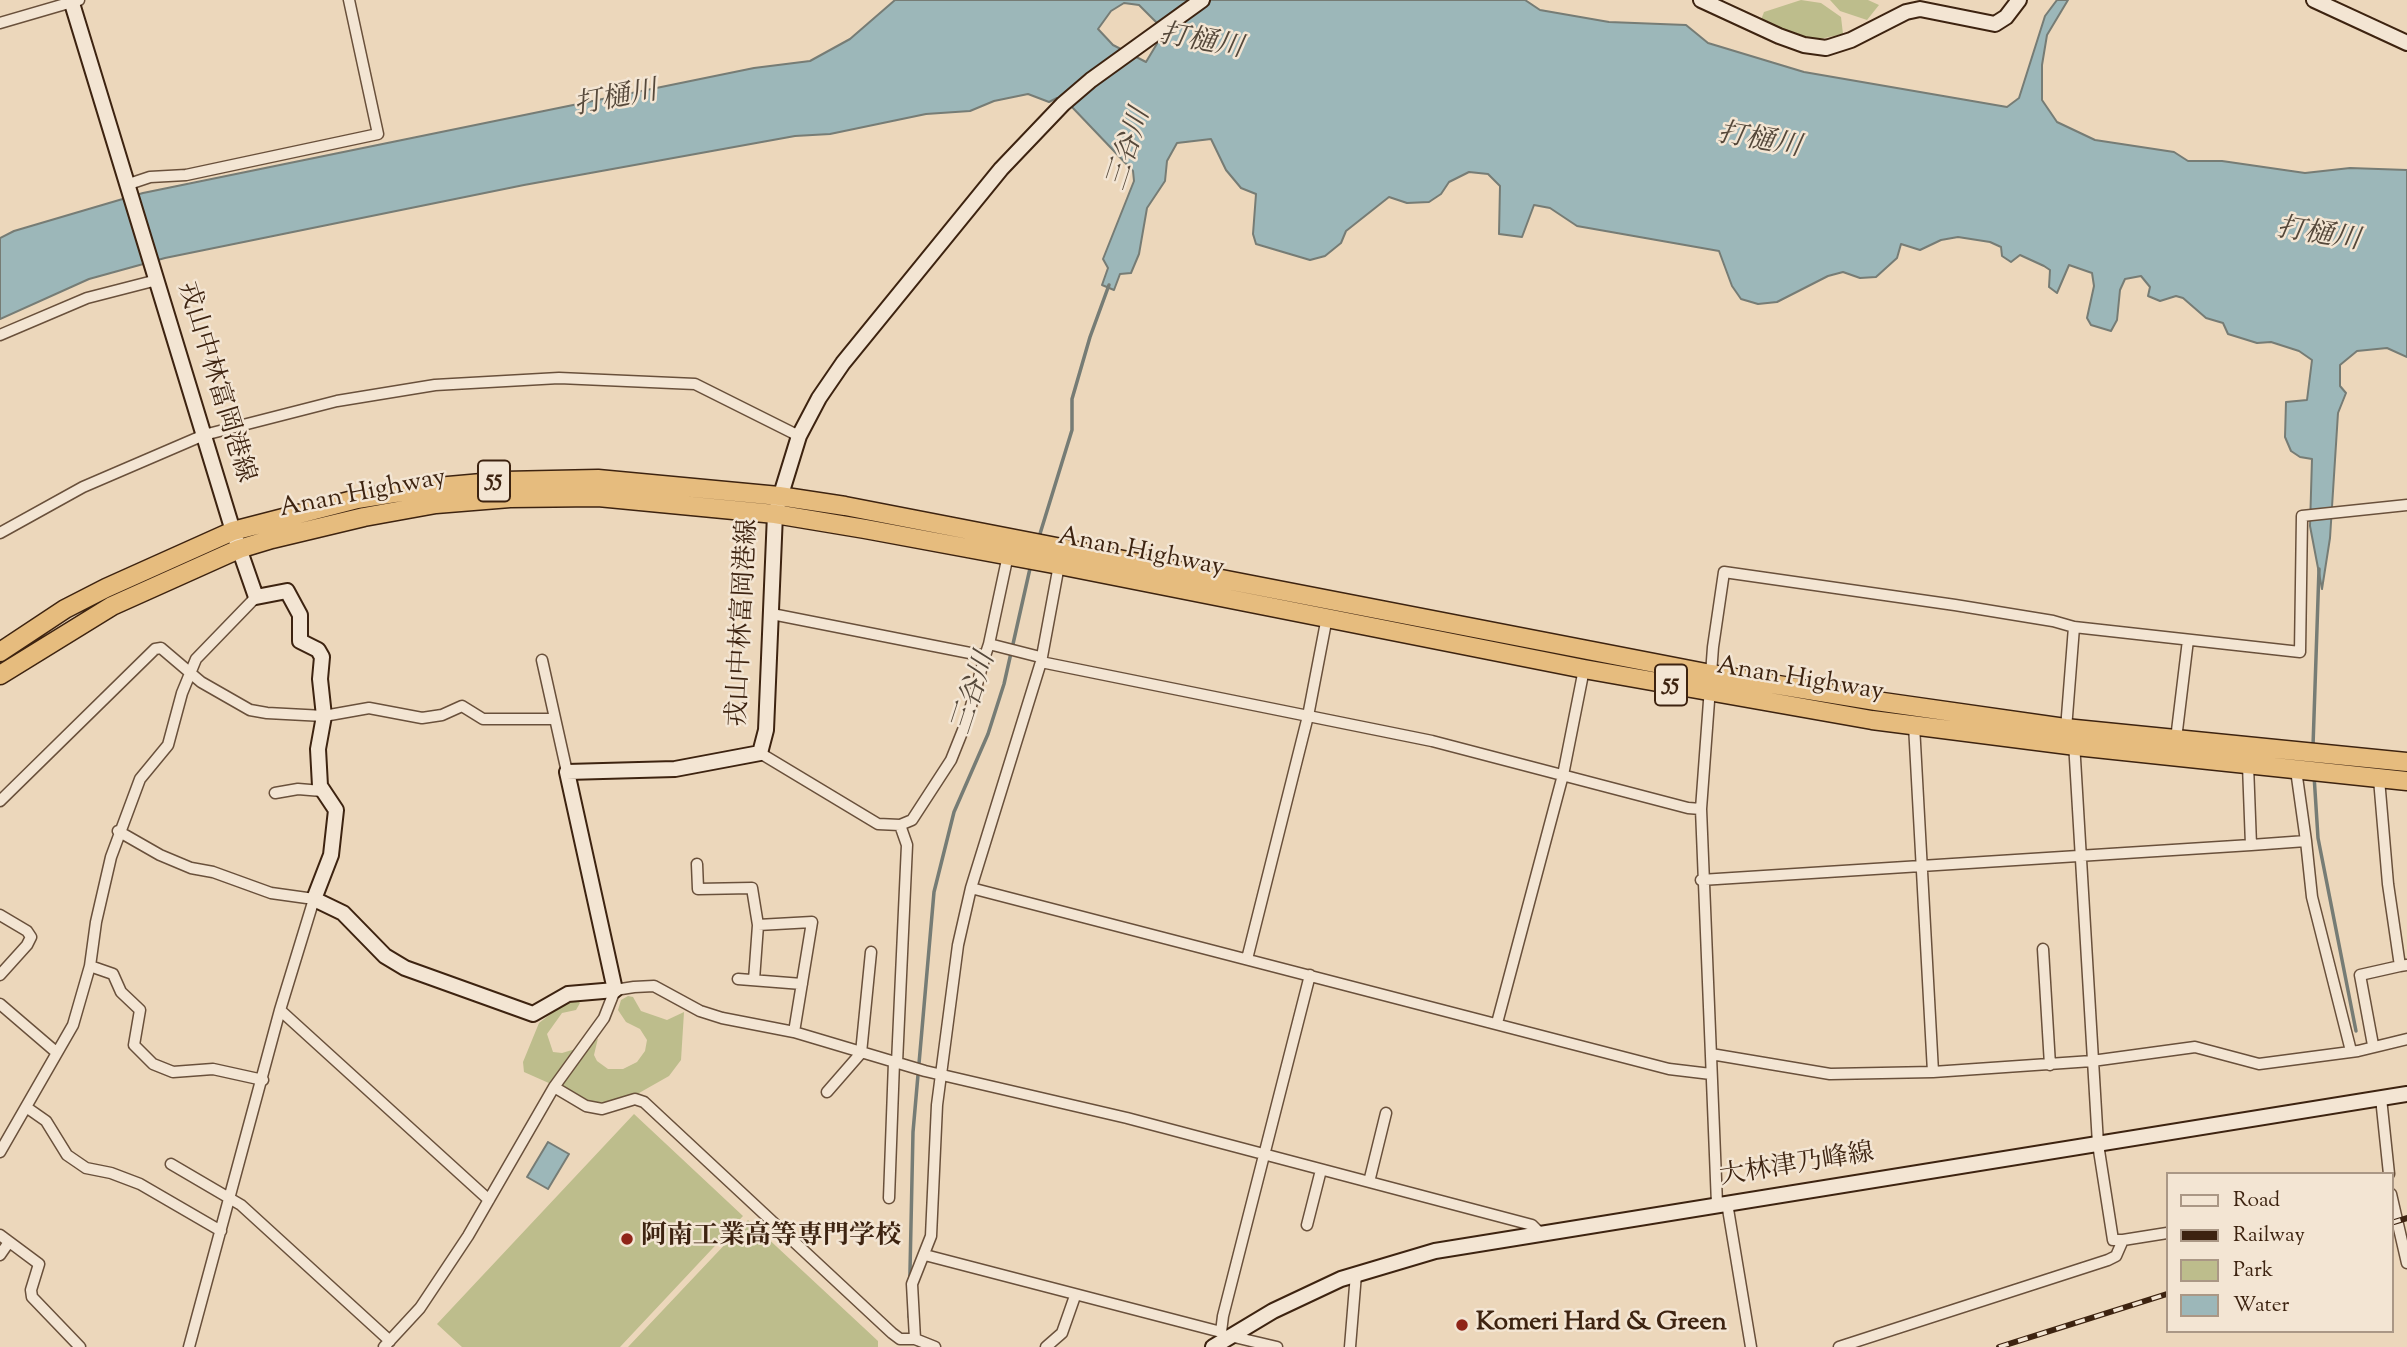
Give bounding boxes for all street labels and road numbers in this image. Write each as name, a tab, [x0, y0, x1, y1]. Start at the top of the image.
street label: 戎山中林富岡港線	[169, 279, 259, 487]
road number: 55	[478, 460, 510, 502]
street label: Anan Highway	[277, 464, 449, 526]
street label: 戎山中林富岡港線	[724, 518, 766, 728]
street label: Anan Highway	[1055, 523, 1227, 585]
street label: Anan Highway	[1714, 652, 1886, 710]
road number: 55	[1655, 664, 1687, 706]
street label: 大林津乃峰線	[1718, 1139, 1876, 1195]

